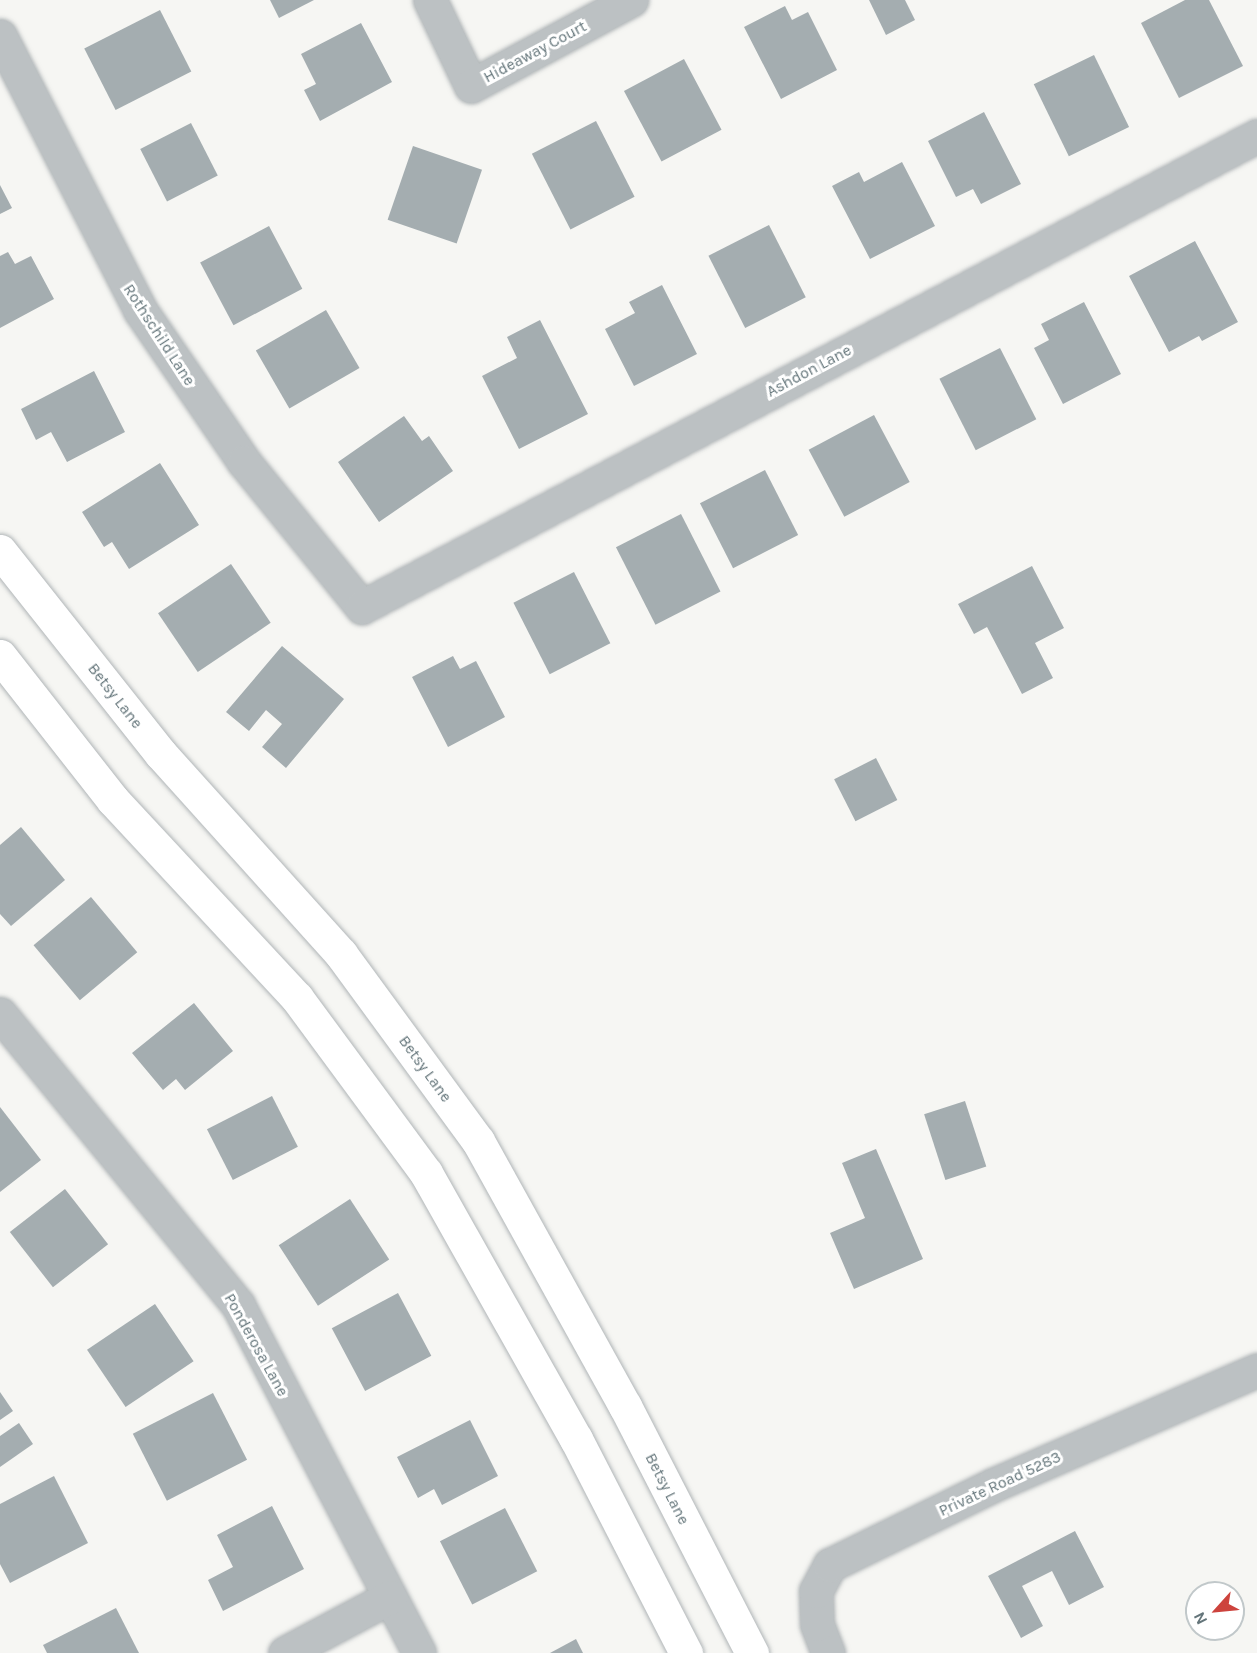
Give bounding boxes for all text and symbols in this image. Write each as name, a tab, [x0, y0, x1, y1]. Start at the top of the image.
street label: Hideaway Court	[480, 17, 590, 87]
street label: Rothschild Lane	[119, 281, 199, 389]
street label: Ashdon Lane	[763, 341, 855, 401]
street label: Betsy Lane	[84, 659, 146, 733]
street label: Betsy Lane	[394, 1032, 456, 1106]
street label: Ponderosa Lane	[220, 1290, 292, 1400]
street label: Private Road 5283	[936, 1447, 1064, 1521]
street label: Betsy Lane	[641, 1450, 693, 1528]
north arrow	[1185, 1581, 1245, 1641]
text: N	[1189, 1609, 1211, 1628]

